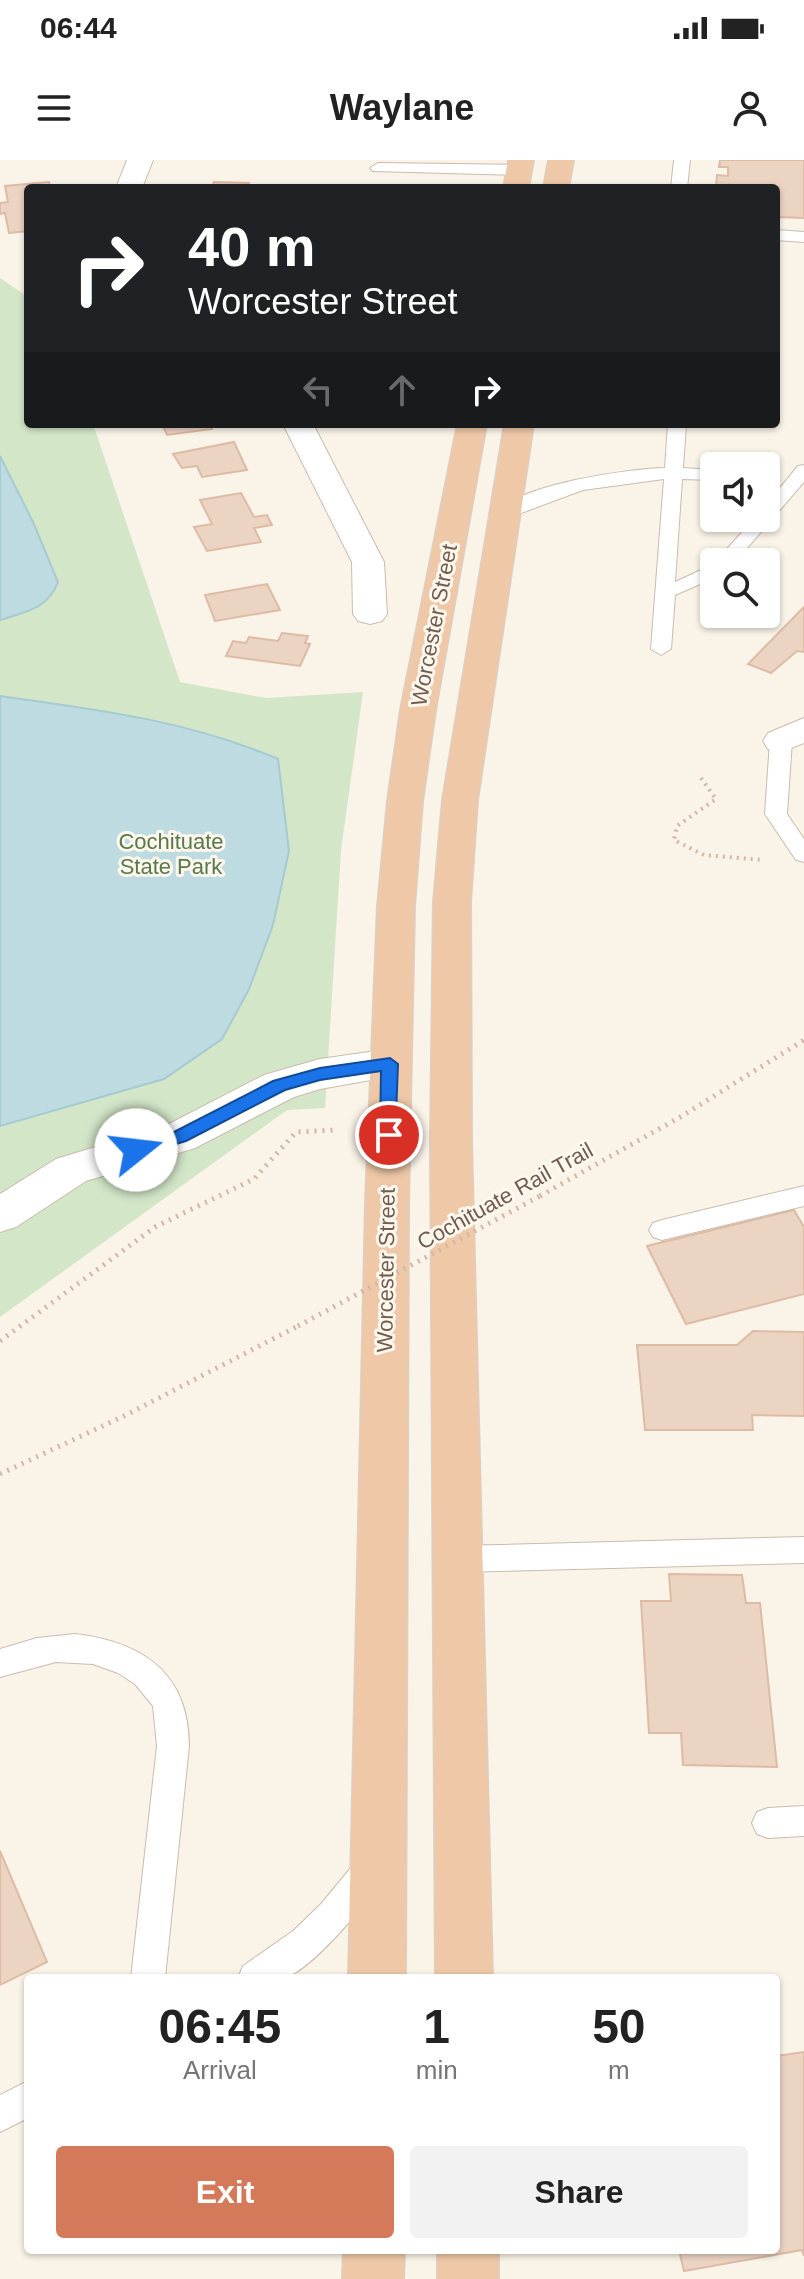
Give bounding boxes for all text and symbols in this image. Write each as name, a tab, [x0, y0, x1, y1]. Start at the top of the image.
text: 06:44	[40, 11, 117, 44]
icon: menu	[32, 86, 76, 130]
icon: person	[728, 86, 772, 130]
text: Waylane	[330, 87, 474, 128]
text: 40 m	[188, 215, 316, 278]
icon: right	[56, 216, 160, 320]
text: Worcester Street	[188, 281, 457, 322]
icon: left	[296, 368, 340, 412]
icon: ahead	[380, 368, 424, 412]
icon: right	[464, 368, 508, 412]
map controls	[700, 452, 780, 628]
button: sound	[700, 452, 780, 532]
street label: Worcester Street	[406, 542, 462, 708]
button: search	[700, 548, 780, 628]
park label: Cochituate State Park	[118, 829, 224, 879]
pin	[355, 1101, 423, 1169]
position arrow	[94, 1108, 178, 1192]
icon: arrive	[367, 1113, 411, 1157]
street label: Cochituate Rail Trail	[413, 1137, 597, 1255]
street label: Worcester Street	[372, 1187, 400, 1353]
text: 06:45	[158, 2000, 281, 2053]
text: 1	[423, 2000, 450, 2053]
text: 50	[592, 2000, 646, 2053]
text: Arrival	[183, 2055, 257, 2085]
text: min	[416, 2055, 458, 2085]
text: m	[608, 2055, 630, 2085]
button: Exit	[56, 2146, 394, 2238]
button: Share	[410, 2146, 748, 2238]

